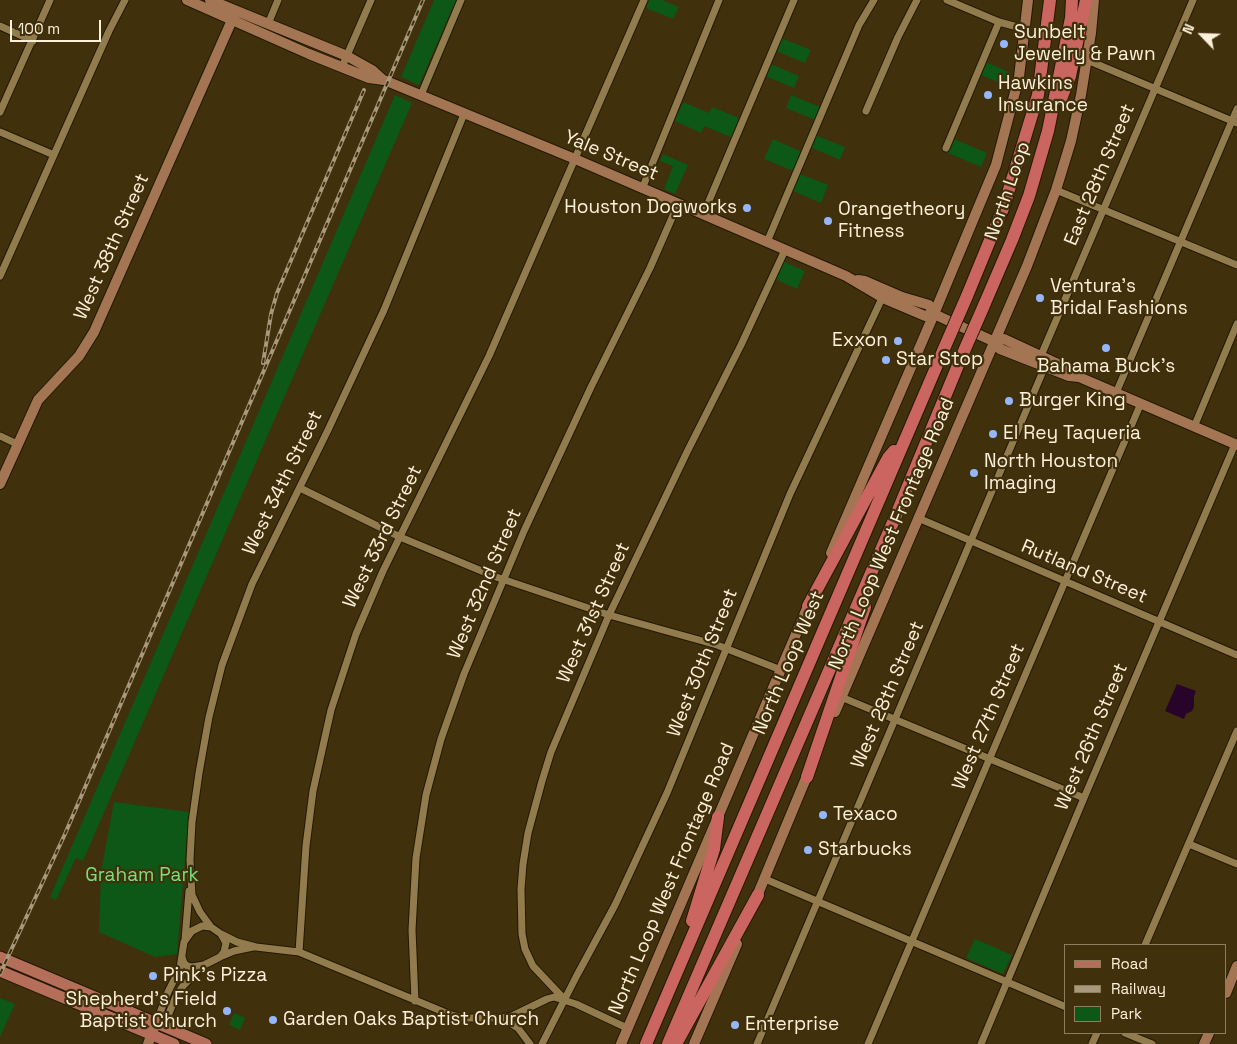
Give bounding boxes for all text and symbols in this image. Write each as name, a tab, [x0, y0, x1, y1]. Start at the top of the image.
scale bar	[12, 10, 104, 42]
north arrow	[1177, 10, 1227, 60]
text: 100 m	[18, 19, 60, 38]
text: N	[1178, 21, 1198, 37]
place label: Sunbelt Jewelry & Pawn	[1014, 22, 1156, 66]
marker: Sunbelt Jewelry & Pawn	[998, 38, 1010, 50]
place label: Hawkins Insurance	[998, 73, 1088, 117]
marker: Hawkins Insurance	[982, 89, 994, 101]
street label: East 28th Street	[1060, 101, 1140, 249]
street label: Yale Street	[561, 126, 661, 186]
street label: North Loop	[980, 139, 1036, 243]
street label: West 38th Street	[70, 170, 154, 324]
place label: Houston Dogworks	[564, 197, 737, 219]
place label: Orangetheory Fitness	[838, 199, 965, 243]
marker: Houston Dogworks	[741, 202, 753, 214]
marker: Orangetheory Fitness	[822, 215, 834, 227]
place label: Ventura's Bridal Fashions	[1050, 276, 1188, 320]
marker: Ventura's Bridal Fashions	[1034, 292, 1046, 304]
place label: Exxon	[832, 330, 888, 352]
marker: Exxon	[892, 335, 904, 347]
marker: Bahama Buck's	[1100, 342, 1112, 354]
place label: Star Stop	[896, 349, 983, 371]
marker: Star Stop	[880, 354, 892, 366]
place label: Bahama Buck's	[1037, 356, 1175, 378]
place label: Burger King	[1019, 390, 1126, 412]
street label: North Loop West Frontage Road	[824, 395, 960, 673]
marker: Burger King	[1003, 395, 1015, 407]
street label: West 34th Street	[238, 407, 328, 559]
place label: El Rey Taqueria	[1003, 423, 1141, 445]
marker: El Rey Taqueria	[987, 428, 999, 440]
place label: North Houston Imaging	[984, 451, 1118, 495]
street label: West 33rd Street	[339, 462, 427, 612]
marker: North Houston Imaging	[968, 467, 980, 479]
street label: West 32nd Street	[443, 506, 527, 662]
street label: Rutland Street	[1018, 535, 1150, 609]
street label: West 31st Street	[553, 539, 635, 687]
street label: West 30th Street	[663, 585, 743, 741]
street label: North Loop West	[748, 588, 830, 738]
street label: West 28th Street	[847, 618, 929, 772]
street label: West 27th Street	[948, 641, 1030, 793]
street label: West 26th Street	[1051, 660, 1133, 814]
street label: North Loop West Frontage Road	[604, 740, 740, 1018]
place label: Texaco	[833, 804, 898, 826]
marker: Texaco	[817, 809, 829, 821]
place label: Starbucks	[818, 839, 912, 861]
marker: Starbucks	[802, 844, 814, 856]
park label: Graham Park	[85, 865, 199, 887]
legend	[1064, 944, 1227, 1034]
text: Road	[1111, 954, 1148, 973]
place label: Pink's Pizza	[163, 965, 267, 987]
marker: Pink's Pizza	[147, 970, 159, 982]
text: Railway	[1111, 979, 1166, 998]
place label: Shepherd's Field Baptist Church	[66, 989, 217, 1033]
text: Park	[1111, 1004, 1142, 1023]
marker: Shepherd's Field Baptist Church	[221, 1005, 233, 1017]
place label: Garden Oaks Baptist Church	[283, 1009, 539, 1031]
marker: Garden Oaks Baptist Church	[267, 1014, 279, 1026]
place label: Enterprise	[745, 1014, 839, 1036]
marker: Enterprise	[729, 1019, 741, 1031]

